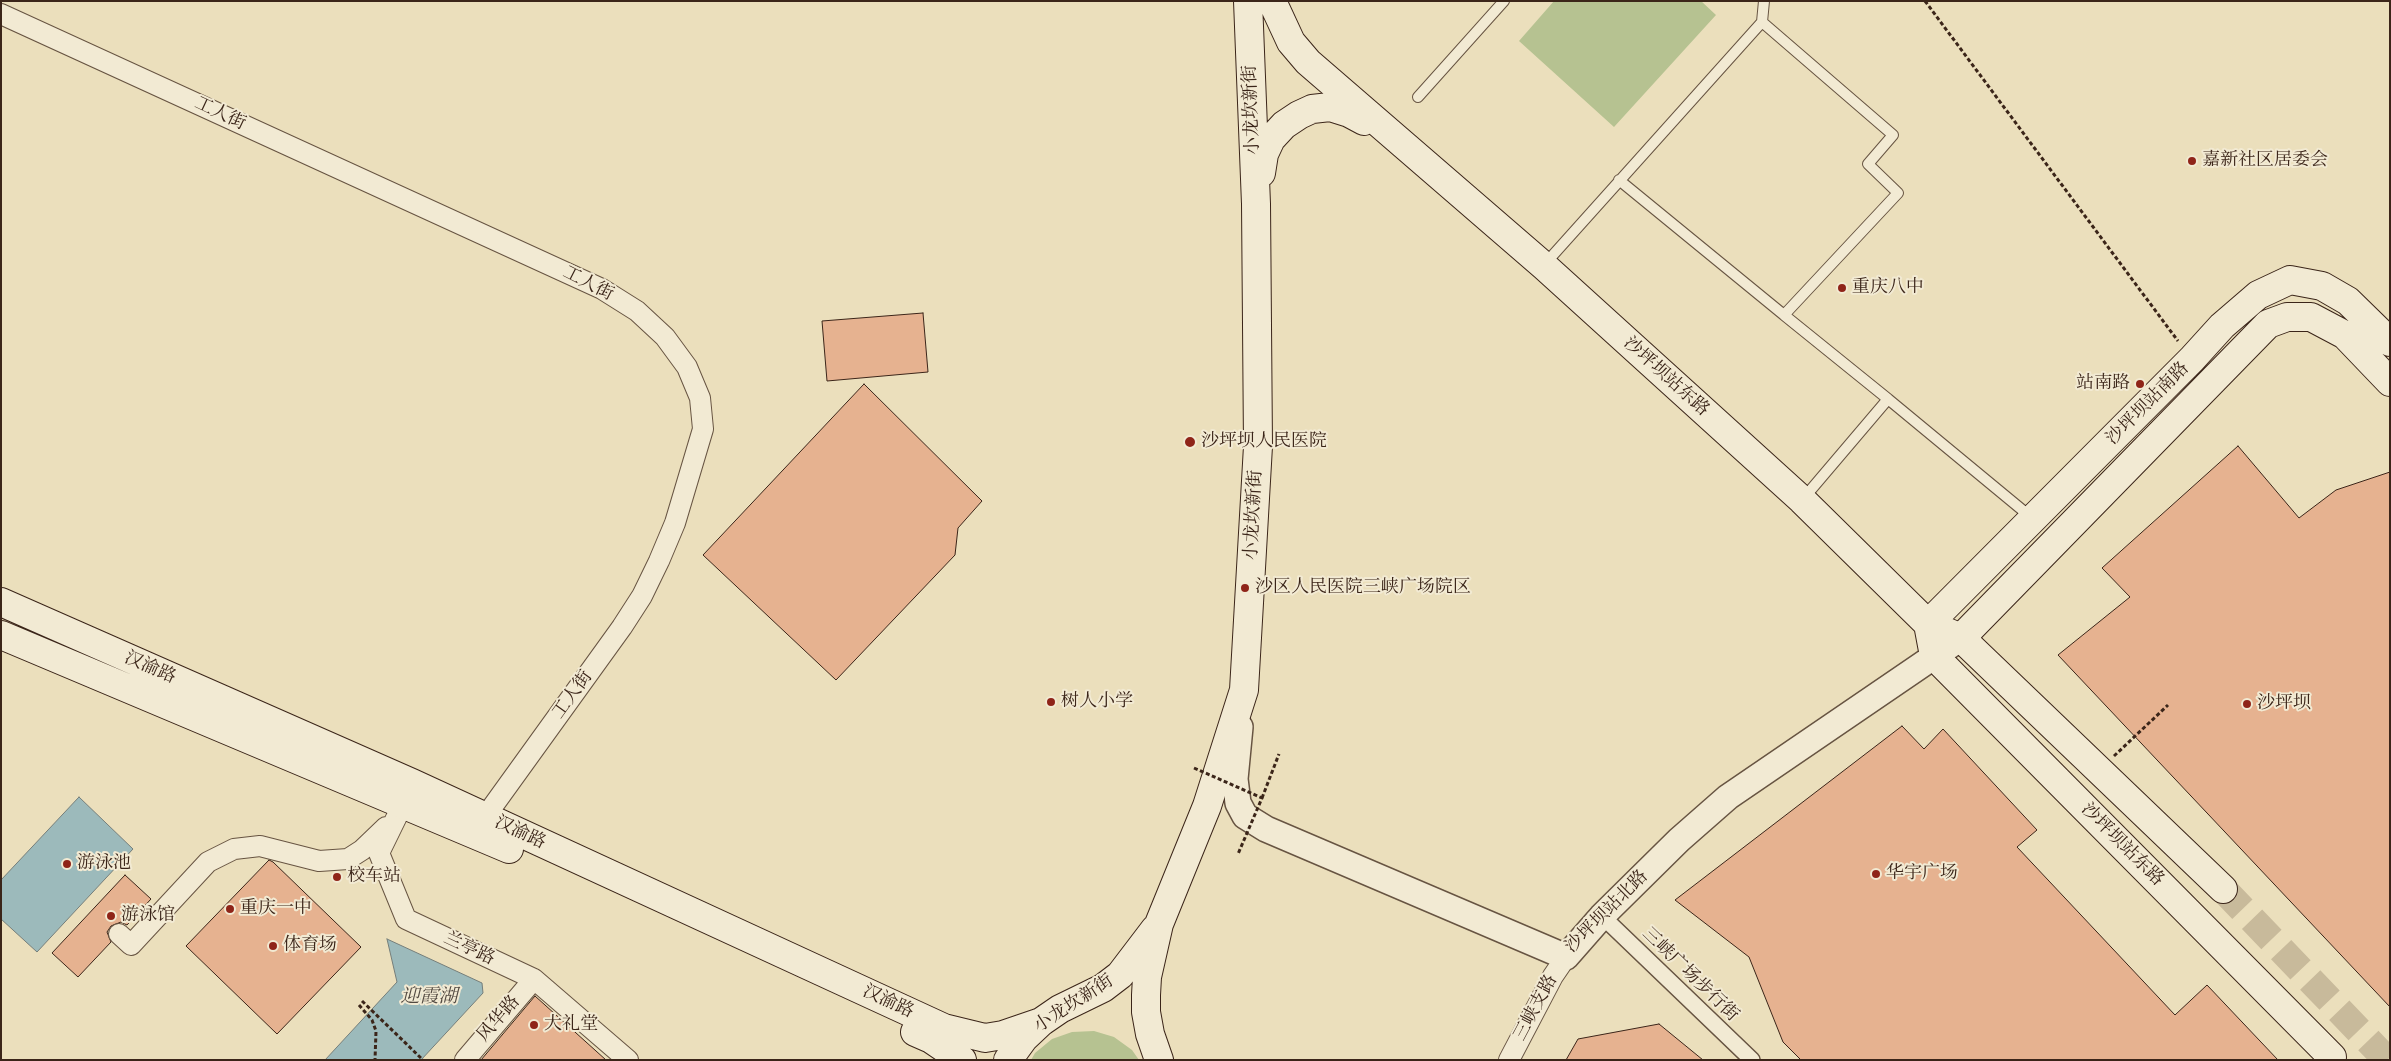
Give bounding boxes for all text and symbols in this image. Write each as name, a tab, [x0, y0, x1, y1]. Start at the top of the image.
street label: 小龙坎新街	[1240, 65, 1264, 155]
street label: 工人街	[191, 93, 249, 135]
place label: 嘉新社区居委会	[2202, 150, 2328, 172]
marker: 嘉新社区居委会	[2186, 155, 2198, 167]
street label: 工人街	[559, 262, 617, 306]
place label: 重庆八中	[1852, 277, 1924, 299]
marker: 重庆八中	[1836, 282, 1848, 294]
street label: 沙坪坝站东路	[1619, 333, 1713, 421]
street label: 沙坪坝站南路	[2102, 358, 2194, 450]
place label: 站南路	[2076, 373, 2130, 395]
marker: 站南路	[2134, 378, 2146, 390]
place label: 沙坪坝人民医院	[1201, 431, 1327, 453]
marker: 沙坪坝人民医院	[1183, 435, 1197, 449]
street label: 小龙坎新街	[1241, 469, 1267, 561]
place label: 沙区人民医院三峡广场院区	[1255, 577, 1471, 599]
marker: 沙区人民医院三峡广场院区	[1239, 582, 1251, 594]
street label: 汉渝路	[121, 647, 179, 689]
street label: 工人街	[548, 667, 598, 723]
place label: 树人小学	[1061, 691, 1133, 713]
place label: 沙坪坝	[2257, 693, 2311, 715]
marker: 树人小学	[1045, 696, 1057, 708]
marker: 沙坪坝	[2241, 698, 2253, 710]
street label: 沙坪坝站东路	[2076, 799, 2168, 891]
street label: 汉渝路	[491, 812, 549, 854]
place label: 游泳池	[77, 853, 131, 875]
marker: 游泳池	[61, 858, 73, 870]
place label: 华宇广场	[1886, 863, 1958, 885]
place label: 校车站	[347, 866, 401, 888]
street label: 沙坪坝站北路	[1561, 866, 1653, 958]
marker: 华宇广场	[1870, 868, 1882, 880]
marker: 校车站	[331, 871, 343, 883]
place label: 重庆一中	[240, 898, 312, 920]
marker: 重庆一中	[224, 903, 236, 915]
place label: 游泳馆	[121, 905, 175, 927]
marker: 游泳馆	[105, 910, 117, 922]
street label: 三峡广场步行街	[1637, 923, 1743, 1027]
street label: 兰亭路	[440, 928, 498, 970]
place label: 体育场	[283, 935, 337, 957]
marker: 体育场	[267, 940, 279, 952]
street label: 小龙坎新街	[1030, 970, 1118, 1038]
street label: 三峡支路	[1510, 971, 1562, 1045]
street label: 汉渝路	[859, 981, 917, 1023]
water label: 迎霞湖	[401, 986, 457, 1008]
street label: 风华路	[473, 992, 525, 1046]
place label: 大礼堂	[544, 1014, 598, 1036]
marker: 大礼堂	[528, 1019, 540, 1031]

